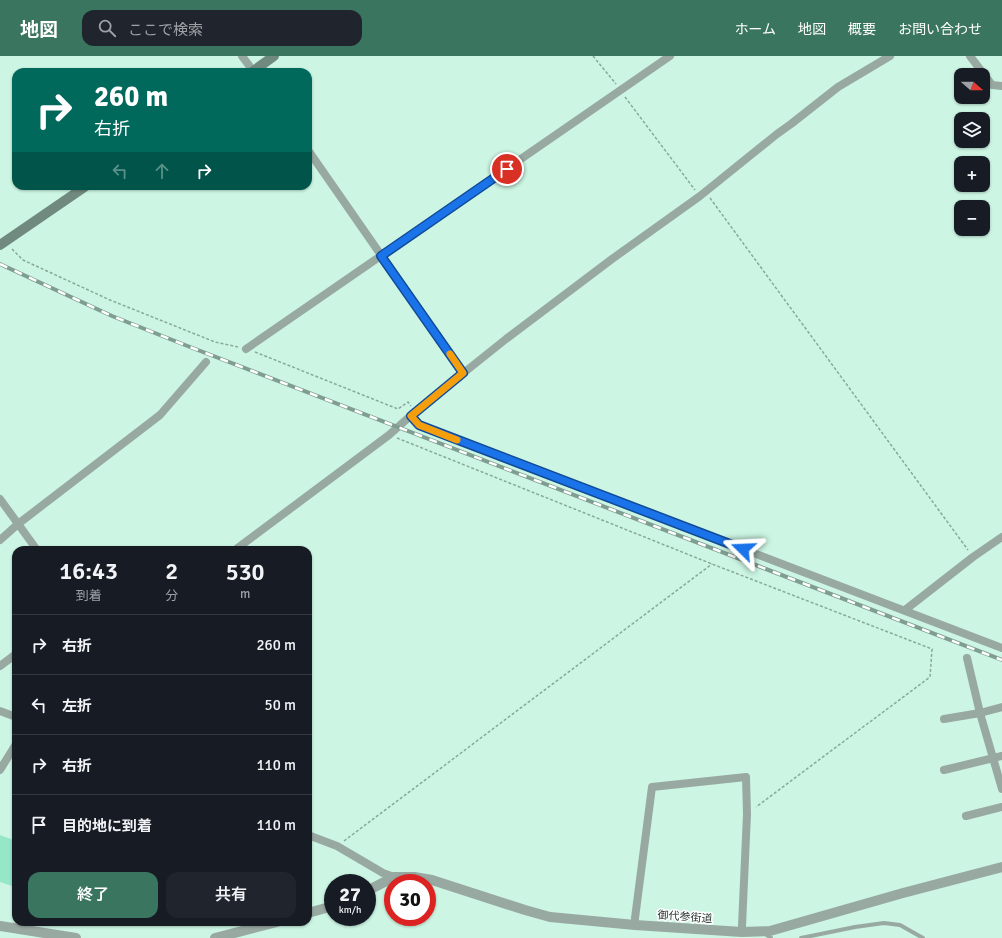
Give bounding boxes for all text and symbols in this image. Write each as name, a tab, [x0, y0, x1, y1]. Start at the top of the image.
search box	[82, 10, 362, 46]
icon: search	[96, 17, 118, 39]
text: 地図	[20, 18, 58, 42]
text: ここで検索	[128, 21, 203, 39]
text: ホーム	[734, 21, 776, 38]
text: 地図	[798, 21, 826, 38]
text: 概要	[848, 21, 876, 38]
text: お問い合わせ	[898, 21, 982, 38]
north arrow	[954, 68, 990, 104]
map controls	[954, 68, 990, 236]
text: 260 m	[94, 80, 168, 114]
icon: right	[28, 84, 80, 136]
button: layers	[954, 112, 990, 148]
text: 右折	[94, 118, 130, 140]
pin	[490, 152, 524, 186]
button: +	[954, 156, 990, 192]
icon: arrive	[496, 158, 518, 180]
icon: left	[109, 160, 131, 182]
icon: ahead	[151, 160, 173, 182]
icon: right	[193, 160, 215, 182]
button: −	[954, 200, 990, 236]
position arrow	[722, 528, 764, 570]
text: 16:43	[59, 556, 118, 586]
text: 2	[165, 556, 178, 586]
text: 530	[226, 557, 265, 587]
text: m	[240, 586, 250, 602]
text: 到着	[76, 588, 102, 604]
text: 分	[165, 588, 178, 604]
icon: right	[28, 634, 50, 656]
text: 260 m	[256, 636, 296, 654]
text: 右折	[62, 637, 92, 655]
icon: left	[28, 694, 50, 716]
text: 50 m	[265, 696, 296, 714]
text: 左折	[62, 697, 92, 715]
icon: right	[28, 754, 50, 776]
text: 110 m	[256, 756, 296, 774]
text: 右折	[62, 757, 92, 775]
icon: arrive	[28, 814, 50, 836]
text: 110 m	[256, 816, 296, 834]
text: 目的地に到着	[62, 817, 152, 835]
button: 終了	[28, 872, 158, 918]
button: 共有	[166, 872, 296, 918]
speed limit sign: 30	[384, 874, 436, 926]
text: 27	[339, 882, 361, 907]
text: km/h	[339, 904, 361, 916]
street label: 御代参街道	[656, 909, 713, 925]

